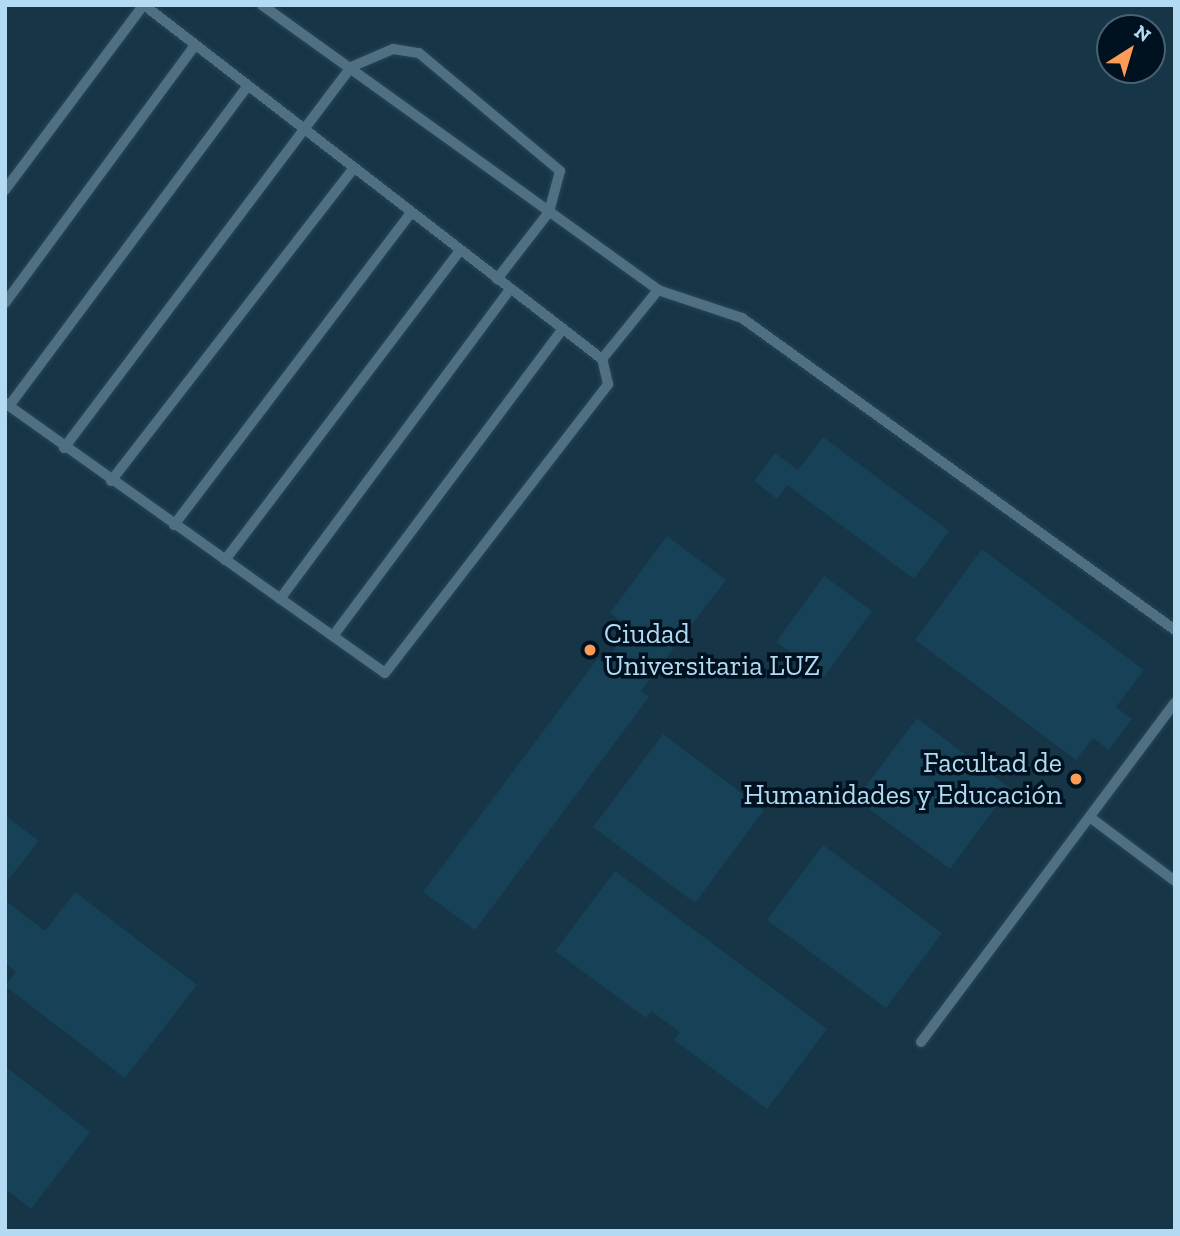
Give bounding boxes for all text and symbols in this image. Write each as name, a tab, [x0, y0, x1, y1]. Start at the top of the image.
north arrow	[1096, 14, 1166, 84]
text: N	[1130, 20, 1155, 47]
place label: Ciudad Universitaria LUZ	[604, 617, 820, 683]
marker: Ciudad Universitaria LUZ	[582, 642, 598, 658]
place label: Facultad de Humanidades y Educación	[742, 746, 1062, 812]
marker: Facultad de Humanidades y Educación	[1068, 771, 1084, 787]

